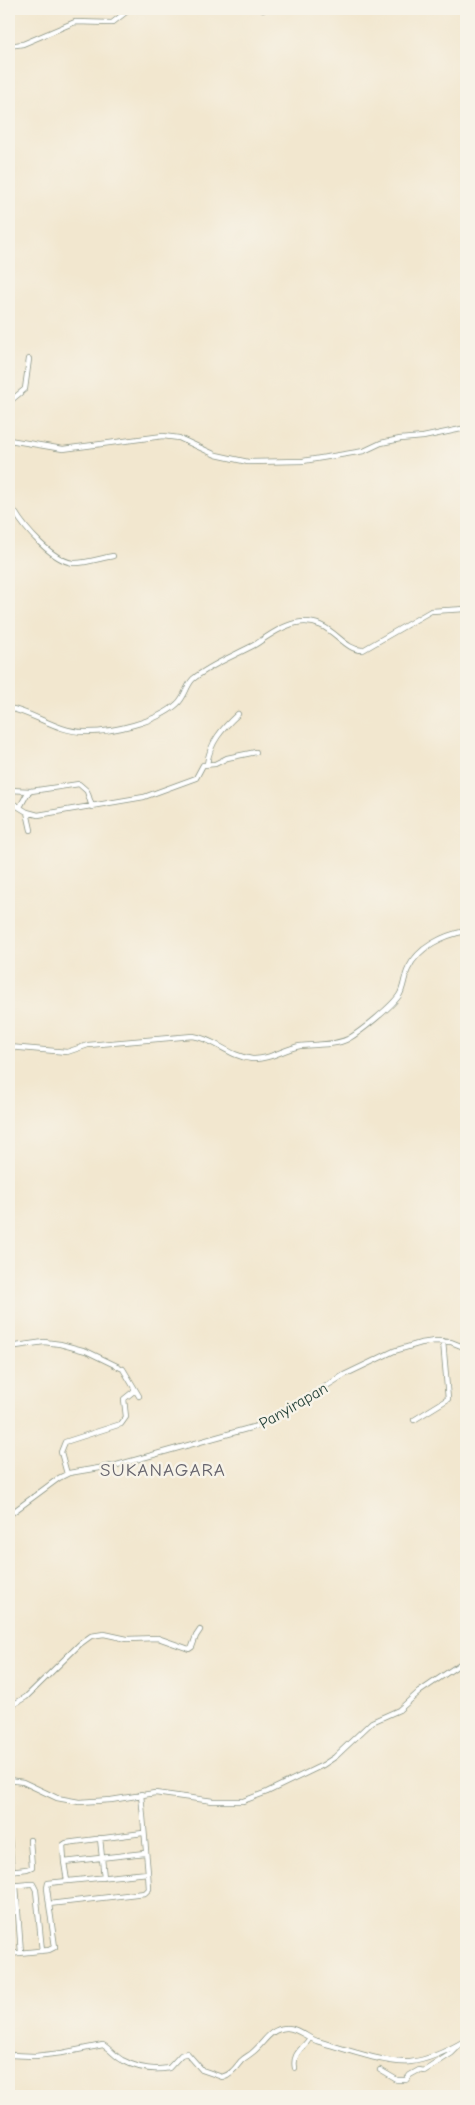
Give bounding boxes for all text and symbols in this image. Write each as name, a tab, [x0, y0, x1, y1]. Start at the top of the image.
street label: Panyirapan	[256, 1379, 331, 1433]
district label: SUKANAGARA	[100, 1459, 226, 1481]

